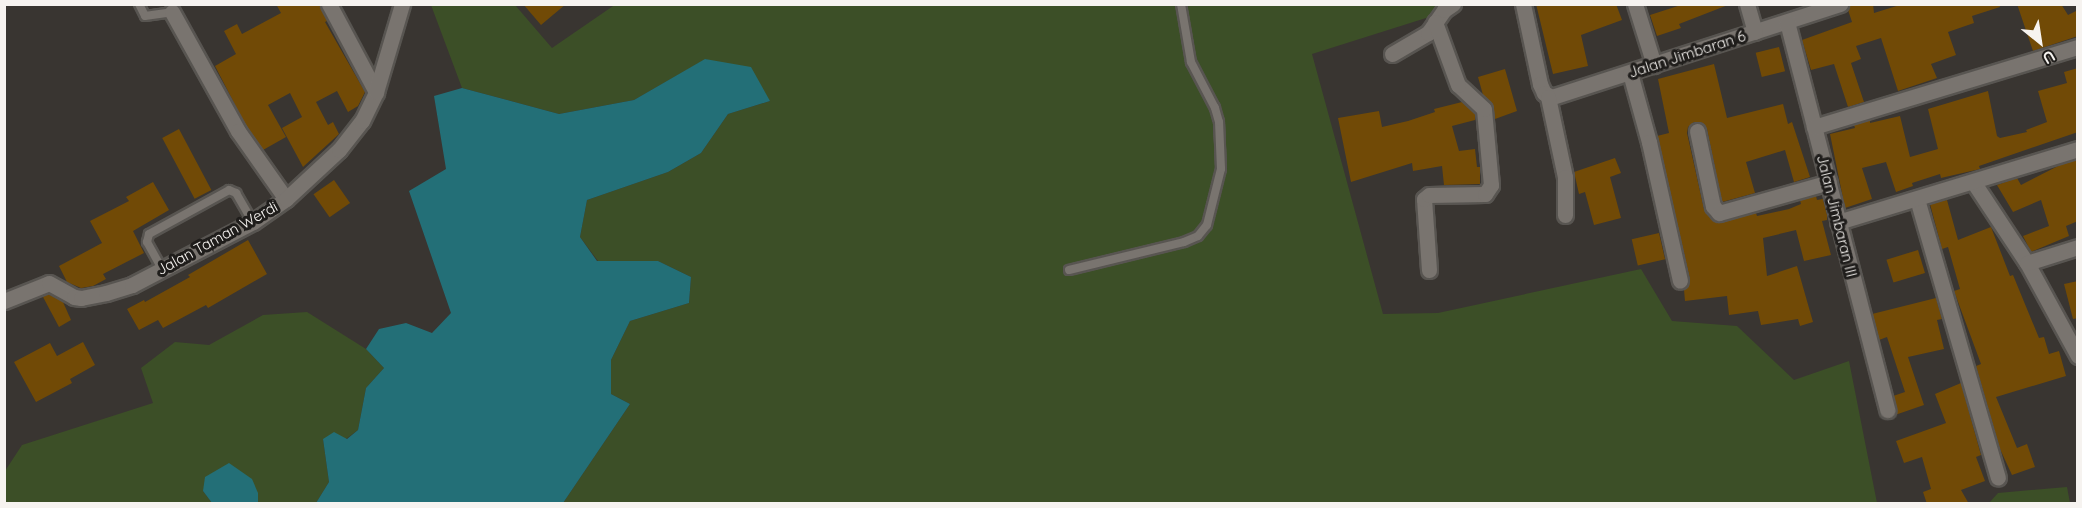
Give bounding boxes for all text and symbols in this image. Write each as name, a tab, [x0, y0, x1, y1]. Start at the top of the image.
north arrow	[2010, 12, 2070, 72]
street label: Jalan Jimbaran 6	[1626, 27, 1748, 81]
text: U	[2039, 46, 2059, 69]
street label: Jalan Jimbaran III	[1813, 153, 1861, 279]
street label: Jalan Taman Werdi	[153, 197, 281, 279]

